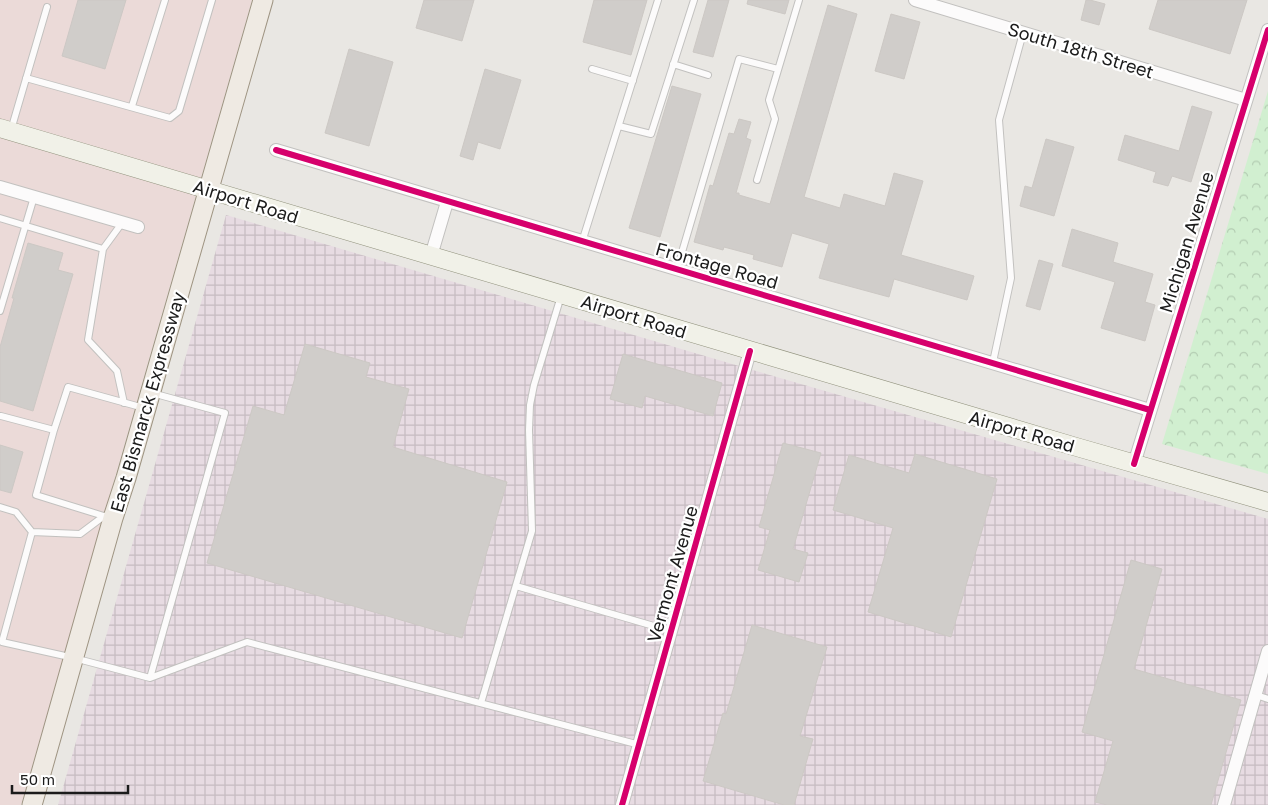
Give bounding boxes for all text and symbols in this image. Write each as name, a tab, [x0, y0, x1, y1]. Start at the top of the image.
street label: South 18th Street	[1005, 17, 1157, 83]
street label: Michigan Avenue	[1154, 169, 1218, 315]
street label: Airport Road	[191, 175, 301, 227]
street label: Frontage Road	[653, 237, 781, 293]
street label: East Bismarck Expressway	[105, 289, 189, 515]
street label: Airport Road	[579, 290, 689, 342]
street label: Airport Road	[967, 405, 1077, 457]
street label: Vermont Avenue	[642, 503, 702, 645]
scale bar	[12, 762, 129, 794]
text: 50 m	[20, 770, 55, 788]

